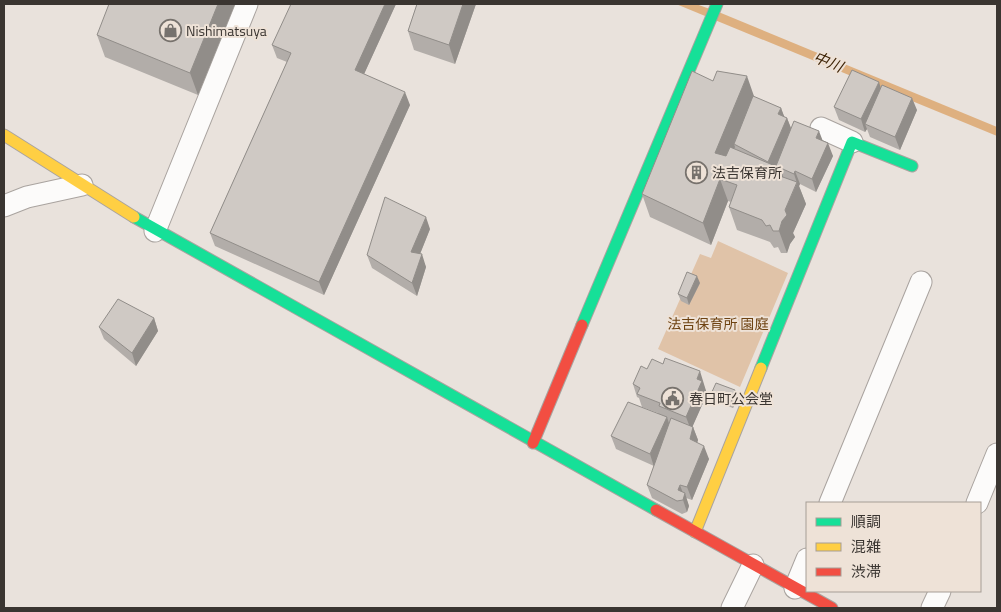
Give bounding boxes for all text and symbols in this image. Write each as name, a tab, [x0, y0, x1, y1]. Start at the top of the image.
shop icon: Nishimatsuya	[158, 19, 182, 43]
place label: Nishimatsuya	[186, 20, 267, 41]
water label: 中川	[810, 45, 848, 79]
building icon: 法吉保育所	[684, 161, 708, 185]
place label: 法吉保育所	[712, 162, 782, 183]
park label: 法吉保育所 園庭	[667, 313, 769, 334]
public building icon: 春日町公会堂	[661, 387, 685, 411]
place label: 春日町公会堂	[689, 388, 773, 409]
legend	[806, 502, 981, 592]
text: 順調	[851, 510, 881, 533]
text: 混雑	[851, 535, 881, 558]
text: 渋滞	[851, 560, 881, 583]

